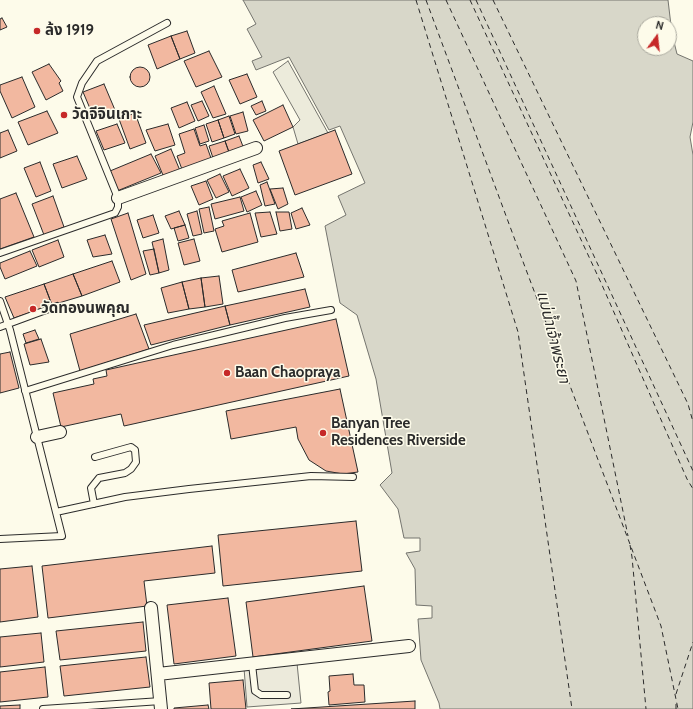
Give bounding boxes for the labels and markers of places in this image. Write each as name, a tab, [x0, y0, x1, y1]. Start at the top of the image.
place label: ล้ง 1919	[45, 22, 94, 40]
marker: ล้ง 1919	[32, 26, 42, 36]
place label: วัดจีจินเกาะ	[72, 106, 142, 124]
marker: วัดจีจินเกาะ	[59, 110, 69, 120]
place label: วัดทองนพคุณ	[41, 300, 130, 318]
marker: วัดทองนพคุณ	[28, 304, 38, 314]
place label: Baan Chaopraya	[235, 364, 340, 382]
marker: Baan Chaopraya	[222, 368, 232, 378]
place label: Banyan Tree Residences Riverside	[331, 415, 466, 450]
marker: Banyan Tree Residences Riverside	[318, 428, 328, 438]

